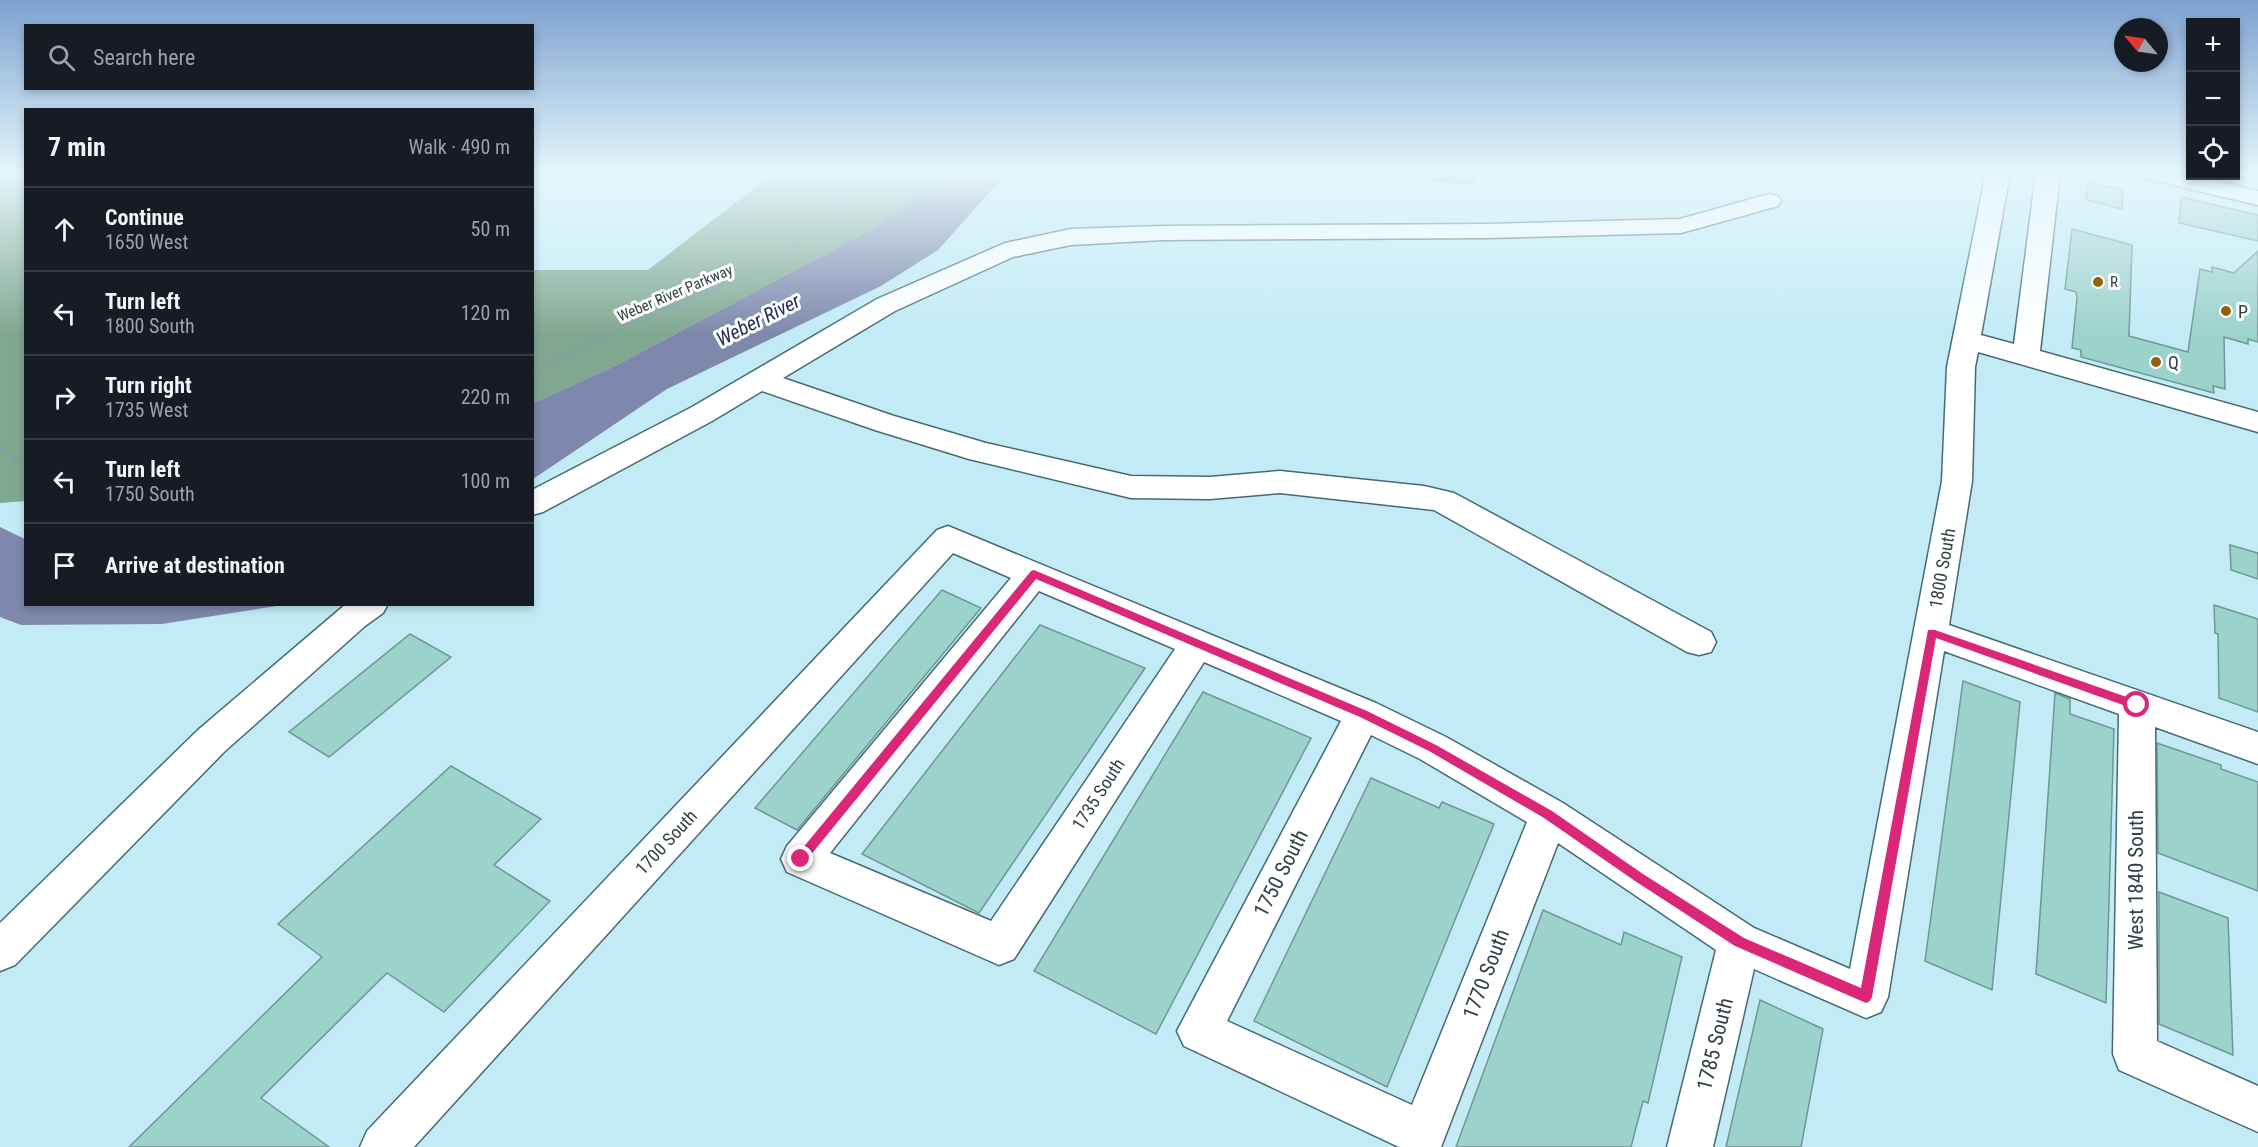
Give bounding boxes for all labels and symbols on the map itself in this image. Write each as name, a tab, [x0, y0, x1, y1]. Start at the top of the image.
north arrow	[2114, 18, 2168, 72]
street label: Weber River Parkway	[615, 261, 735, 325]
place label: R	[2110, 273, 2118, 291]
marker: R	[2091, 275, 2105, 289]
water label: Weber River	[712, 288, 805, 351]
place label: P	[2238, 301, 2248, 322]
marker: P	[2219, 304, 2233, 318]
place label: Q	[2168, 352, 2179, 373]
marker: Q	[2149, 355, 2163, 369]
street label: 1800 South	[1925, 526, 1959, 610]
route start	[2123, 691, 2149, 717]
street label: 1735 South	[1067, 754, 1129, 834]
street label: 1700 South	[631, 805, 701, 879]
street label: West 1840 South	[2124, 810, 2148, 950]
street label: 1750 South	[1249, 826, 1313, 920]
route end	[787, 845, 813, 871]
street label: 1770 South	[1458, 926, 1514, 1022]
street label: 1785 South	[1692, 995, 1738, 1093]

